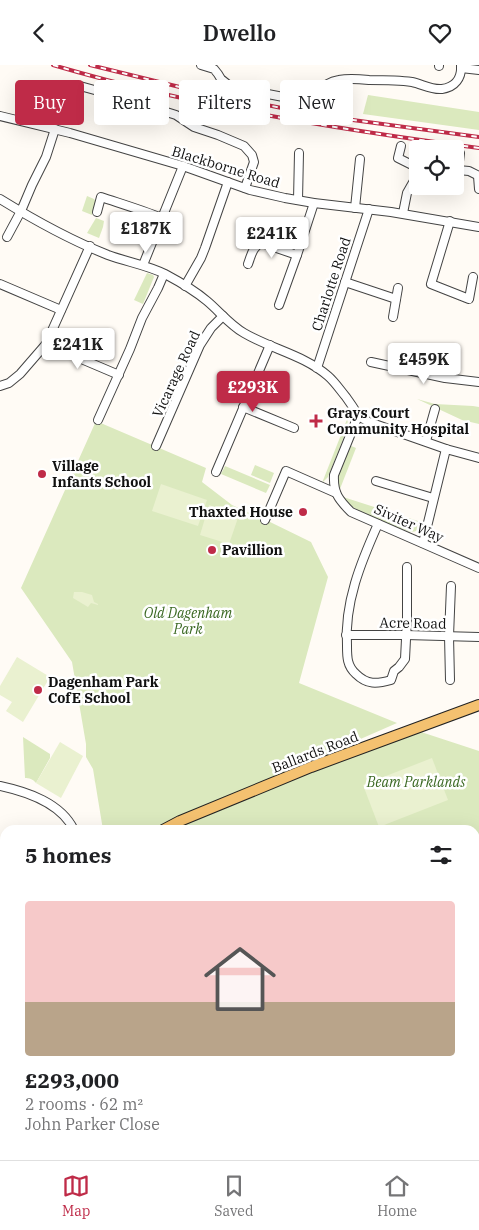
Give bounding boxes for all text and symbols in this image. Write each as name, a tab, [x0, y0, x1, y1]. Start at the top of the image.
text: Dwello	[203, 18, 276, 47]
icon: back	[25, 19, 53, 47]
icon: heart	[426, 19, 454, 47]
chip: Buy	[15, 80, 84, 125]
chip: Rent	[94, 80, 169, 125]
chip: Filters	[179, 80, 270, 125]
chip: New	[280, 80, 353, 125]
map controls	[409, 140, 464, 195]
button: locate	[409, 140, 464, 195]
street label: Blackborne Road	[170, 142, 283, 192]
pin: £187K	[111, 211, 181, 254]
pin: £241K	[237, 217, 307, 259]
text: £187K	[121, 218, 171, 238]
text: £241K	[247, 223, 297, 243]
street label: Charlotte Road	[307, 234, 355, 333]
pin: £241K	[43, 327, 113, 370]
street label: Vicarage Road	[148, 327, 204, 420]
text: £241K	[53, 334, 103, 354]
pin: £459K	[389, 343, 459, 385]
text: £459K	[399, 349, 449, 369]
pin: £293K	[218, 371, 288, 413]
text: £293K	[228, 377, 278, 397]
place label: Grays Court Community Hospital	[327, 404, 469, 438]
marker: Grays Court Community Hospital	[309, 414, 323, 428]
place label: Village Infants School	[52, 457, 152, 491]
marker: Village Infants School	[36, 468, 48, 480]
street label: Siviter Way	[371, 500, 447, 547]
place label: Thaxted House	[189, 503, 293, 521]
marker: Thaxted House	[297, 506, 309, 518]
place label: Pavillion	[222, 541, 283, 559]
marker: Pavillion	[206, 544, 218, 556]
park label: Old Dagenham Park	[144, 604, 232, 638]
street label: Acre Road	[379, 613, 447, 633]
place label: Dagenham Park CofE School	[48, 673, 159, 707]
marker: Dagenham Park CofE School	[32, 684, 44, 696]
street label: Ballards Road	[269, 727, 361, 777]
park label: Beam Parklands	[366, 773, 466, 791]
text: 5 homes	[25, 841, 111, 869]
icon: filters	[427, 841, 455, 869]
icon: home	[195, 934, 285, 1024]
text: £293,000	[25, 1066, 119, 1094]
text: 2 rooms · 62 m²	[25, 1094, 143, 1114]
text: John Parker Close	[25, 1114, 160, 1134]
tab: Map	[62, 1172, 90, 1220]
tab: Saved	[214, 1172, 253, 1220]
tab: Home	[377, 1172, 417, 1220]

